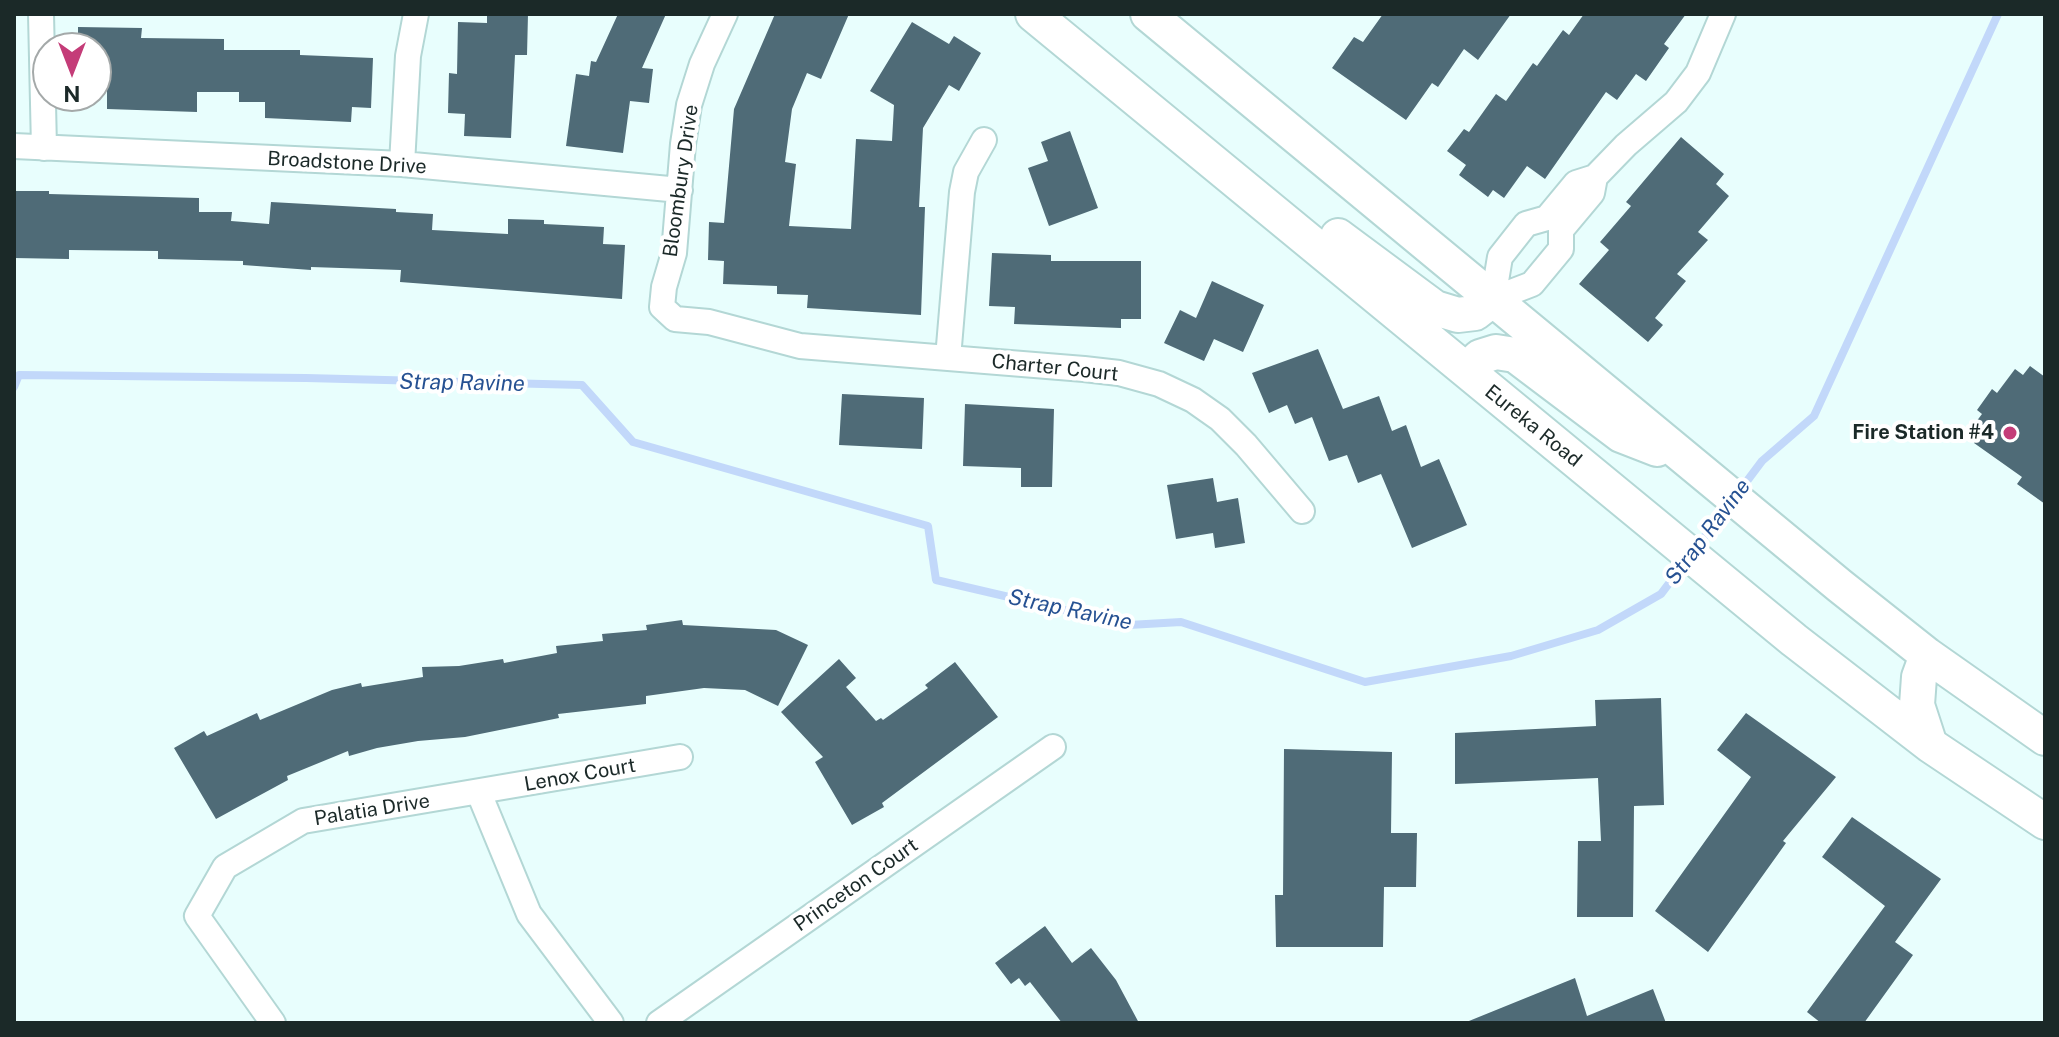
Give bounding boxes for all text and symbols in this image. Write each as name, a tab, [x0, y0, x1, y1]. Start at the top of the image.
north arrow	[32, 32, 112, 112]
text: N	[63, 81, 81, 107]
street label: Bloombury Drive	[658, 103, 704, 259]
street label: Broadstone Drive	[267, 147, 427, 179]
street label: Charter Court	[990, 349, 1120, 387]
water label: Strap Ravine	[399, 369, 525, 397]
street label: Eureka Road	[1480, 380, 1586, 472]
place label: Fire Station #4	[1852, 421, 1994, 445]
marker: Fire Station #4	[2001, 424, 2019, 442]
water label: Strap Ravine	[1660, 474, 1756, 590]
water label: Strap Ravine	[1006, 584, 1134, 636]
street label: Lenox Court	[522, 753, 638, 797]
street label: Palatia Drive	[312, 789, 432, 831]
street label: Princeton Court	[789, 833, 923, 937]

